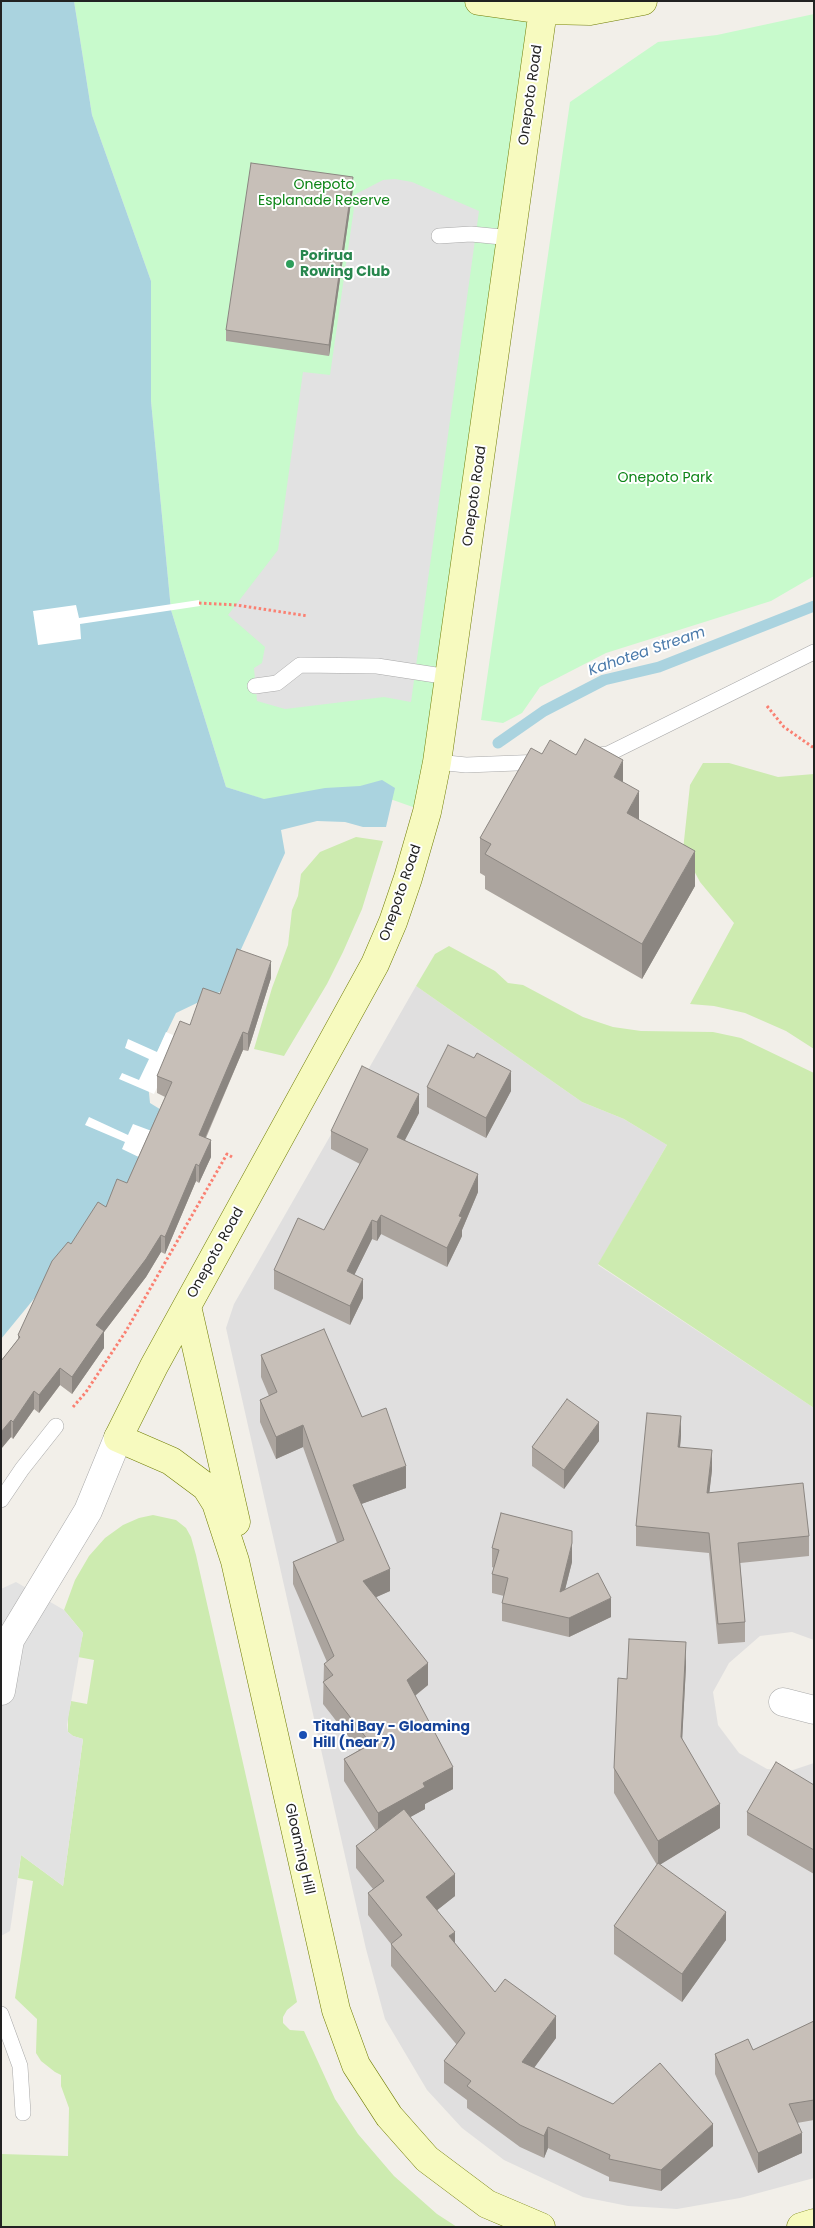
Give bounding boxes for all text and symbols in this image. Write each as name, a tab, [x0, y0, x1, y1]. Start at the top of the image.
street label: Onepoto Road	[516, 44, 546, 146]
park label: Onepoto Esplanade Reserve	[258, 177, 390, 210]
place label: Porirua Rowing Club	[300, 248, 390, 280]
marker: Porirua Rowing Club	[284, 258, 296, 270]
street label: Onepoto Road	[460, 445, 490, 547]
park label: Onepoto Park	[618, 470, 712, 486]
water label: Kahotea Stream	[586, 624, 708, 680]
street label: Onepoto Road	[377, 842, 425, 944]
street label: Onepoto Road	[184, 1205, 248, 1301]
place label: Titahi Bay - Gloaming Hill (near 7)	[313, 1719, 470, 1751]
marker: Titahi Bay - Gloaming Hill (near 7)	[297, 1729, 309, 1741]
street label: Gloaming Hill	[280, 1802, 318, 1896]

